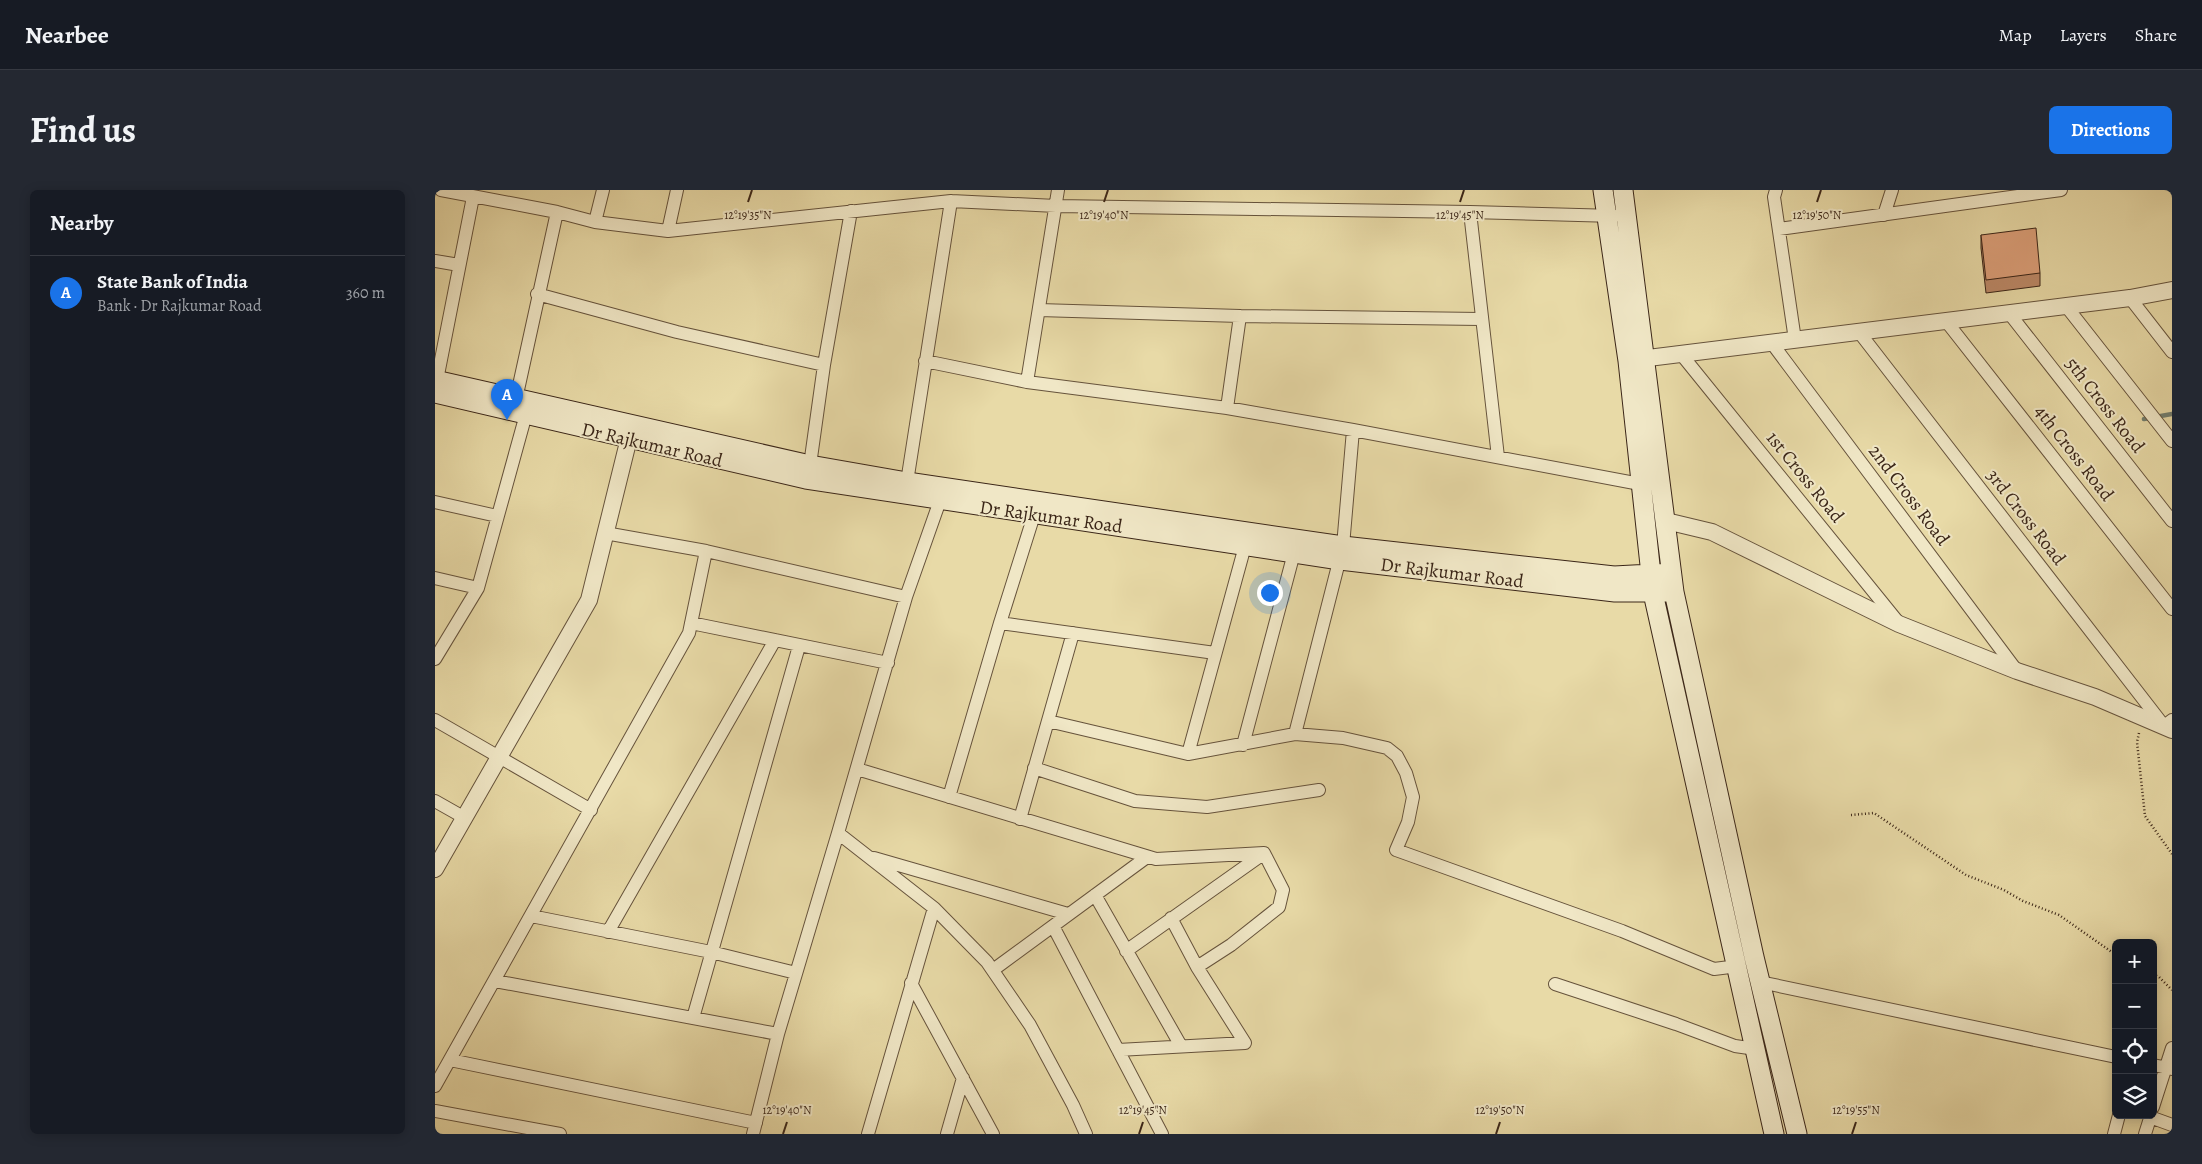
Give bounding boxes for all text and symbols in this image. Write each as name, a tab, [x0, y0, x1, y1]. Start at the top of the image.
text: Nearbee	[25, 19, 109, 51]
text: Map	[1999, 23, 2032, 47]
text: Layers	[2060, 23, 2107, 47]
text: Share	[2135, 23, 2177, 47]
text: Find us	[30, 106, 136, 154]
button: Directions	[2049, 106, 2172, 154]
text: 12°19'35"N	[724, 207, 772, 223]
text: 12°19'40"N	[1079, 207, 1129, 223]
text: 12°19'45"N	[1436, 207, 1484, 223]
text: 12°19'50"N	[1793, 207, 1842, 223]
text: Nearby	[50, 209, 113, 237]
text: State Bank of India	[97, 269, 248, 295]
text: A	[61, 282, 71, 304]
text: 360 m	[346, 282, 385, 304]
text: Bank · Dr Rajkumar Road	[97, 295, 262, 317]
street label: 5th Cross Road	[2059, 352, 2151, 459]
pin: A	[491, 379, 523, 420]
street label: 4th Cross Road	[2028, 400, 2120, 507]
street label: Dr Rajkumar Road	[579, 416, 726, 474]
street label: 1st Cross Road	[1760, 426, 1850, 529]
street label: 2nd Cross Road	[1862, 439, 1956, 551]
street label: 3rd Cross Road	[1980, 463, 2072, 571]
street label: Dr Rajkumar Road	[978, 494, 1125, 540]
street label: Dr Rajkumar Road	[1379, 551, 1526, 595]
your location	[1257, 580, 1283, 606]
map controls	[2112, 939, 2157, 1119]
button: +	[2112, 939, 2157, 984]
button: −	[2112, 984, 2157, 1029]
button: locate	[2112, 1029, 2157, 1074]
button: layers	[2112, 1074, 2157, 1119]
text: 12°19'40"N	[762, 1102, 812, 1118]
text: 12°19'45"N	[1119, 1102, 1167, 1118]
text: 12°19'50"N	[1476, 1102, 1525, 1118]
text: 12°19'55"N	[1832, 1102, 1880, 1118]

